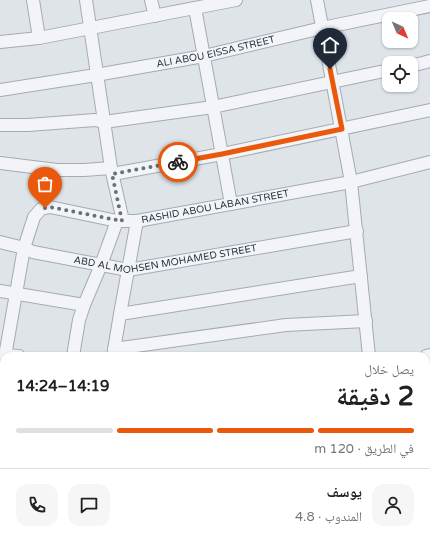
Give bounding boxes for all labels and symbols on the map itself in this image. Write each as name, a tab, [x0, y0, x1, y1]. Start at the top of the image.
north arrow	[382, 12, 418, 48]
pin	[313, 28, 347, 69]
street label: ALI ABOU EISSA STREET	[155, 33, 276, 70]
courier	[158, 142, 198, 182]
pin	[28, 167, 62, 208]
street label: RASHID ABOU LABAN STREET	[140, 187, 290, 226]
street label: ABD AL MOHSEN MOHAMED STREET	[73, 242, 258, 276]

